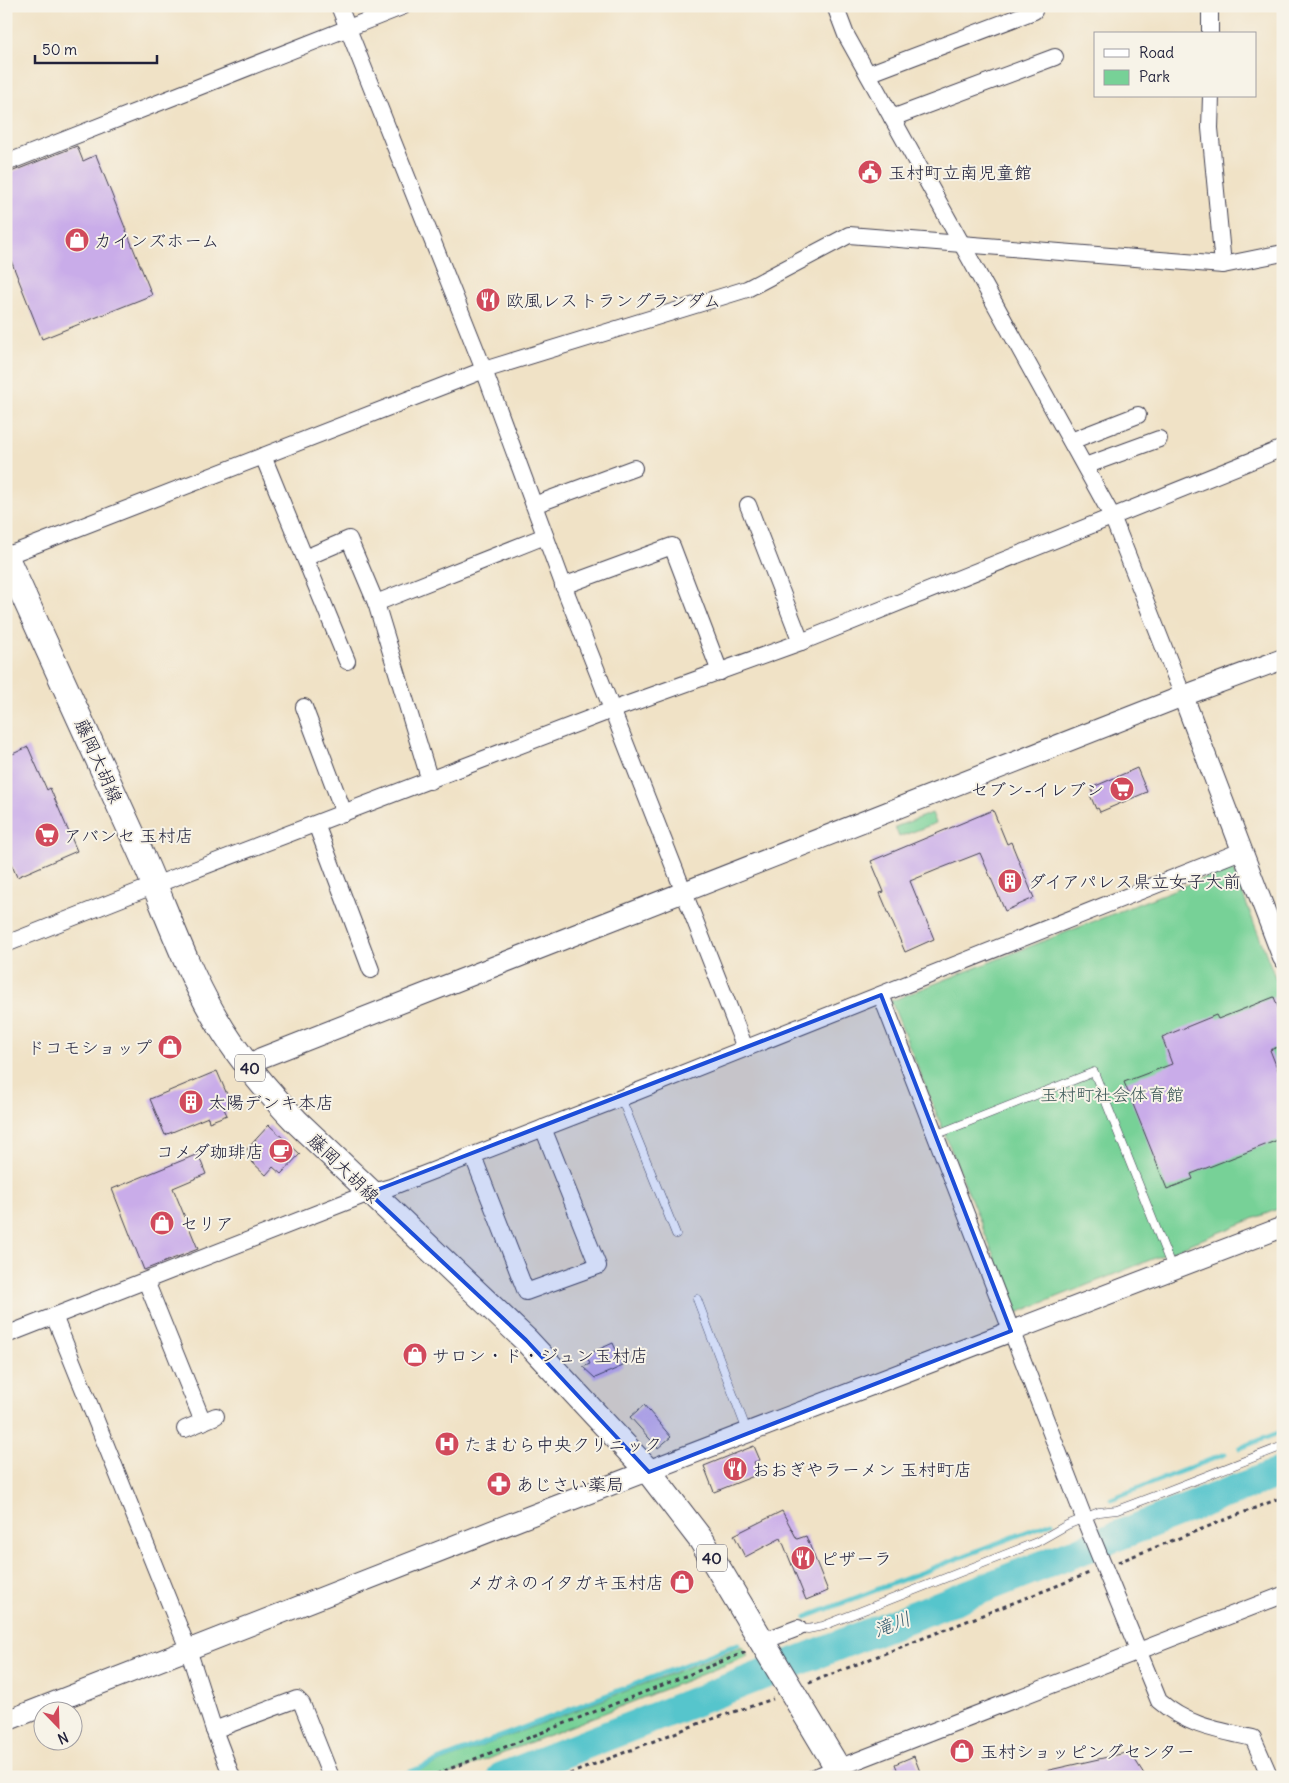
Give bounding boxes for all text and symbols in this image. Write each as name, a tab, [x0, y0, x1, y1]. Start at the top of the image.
scale bar	[35, 32, 158, 64]
legend	[1094, 32, 1256, 98]
text: 50 m	[42, 40, 77, 59]
text: Road	[1139, 43, 1174, 62]
text: Park	[1139, 67, 1170, 86]
public building icon: 玉村町立南児童館	[857, 159, 883, 185]
place label: 玉村町立南児童館	[888, 161, 1032, 184]
shop icon: カインズホーム	[64, 227, 90, 253]
place label: カインズホーム	[94, 229, 219, 252]
restaurant icon: 欧風レストラングランダム	[475, 287, 501, 313]
place label: 欧風レストラングランダム	[506, 289, 721, 312]
street label: 藤岡大胡線	[70, 715, 128, 807]
supermarket icon: セブン-イレブン	[1109, 776, 1135, 802]
place label: セブン-イレブン	[970, 778, 1104, 801]
supermarket icon: アバンセ 玉村店	[34, 822, 60, 848]
place label: アバンセ 玉村店	[64, 824, 194, 847]
building icon: ダイアパレス県立女子大前	[997, 868, 1023, 894]
place label: ダイアパレス県立女子大前	[1028, 870, 1241, 893]
shop icon: ドコモショップ	[157, 1034, 183, 1060]
place label: ドコモショップ	[27, 1036, 152, 1059]
road number: 40	[235, 1054, 265, 1082]
park label: 玉村町社会体育館	[1040, 1083, 1184, 1106]
building icon: 太陽デンキ本店	[178, 1089, 204, 1115]
place label: 太陽デンキ本店	[208, 1091, 334, 1114]
street label: 藤岡大胡線	[304, 1128, 384, 1208]
cafe icon: コメダ珈琲店	[268, 1138, 294, 1164]
place label: コメダ珈琲店	[156, 1140, 264, 1163]
shop icon: セリア	[149, 1210, 175, 1236]
place label: セリア	[180, 1212, 234, 1235]
shop icon: サロン・ド・ジュン玉村店	[402, 1342, 428, 1368]
place label: サロン・ド・ジュン玉村店	[432, 1344, 648, 1367]
hospital icon: たまむら中央クリニック	[434, 1431, 460, 1457]
place label: たまむら中央クリニック	[464, 1433, 662, 1456]
restaurant icon: おおぎやラーメン 玉村町店	[722, 1456, 748, 1482]
place label: おおぎやラーメン 玉村町店	[752, 1458, 972, 1481]
pharmacy icon: あじさい薬局	[486, 1471, 512, 1497]
place label: あじさい薬局	[516, 1473, 624, 1496]
road number: 40	[697, 1545, 727, 1572]
restaurant icon: ピザーラ	[790, 1545, 816, 1571]
place label: ピザーラ	[820, 1547, 892, 1570]
shop icon: メガネのイタガキ玉村店	[669, 1569, 695, 1595]
place label: メガネのイタガキ玉村店	[467, 1571, 664, 1594]
water label: 滝川	[870, 1606, 914, 1642]
north arrow	[32, 1700, 82, 1750]
text: N	[55, 1728, 71, 1748]
shop icon: 玉村ショッピングセンター	[949, 1738, 975, 1764]
place label: 玉村ショッピングセンター	[980, 1740, 1195, 1763]

